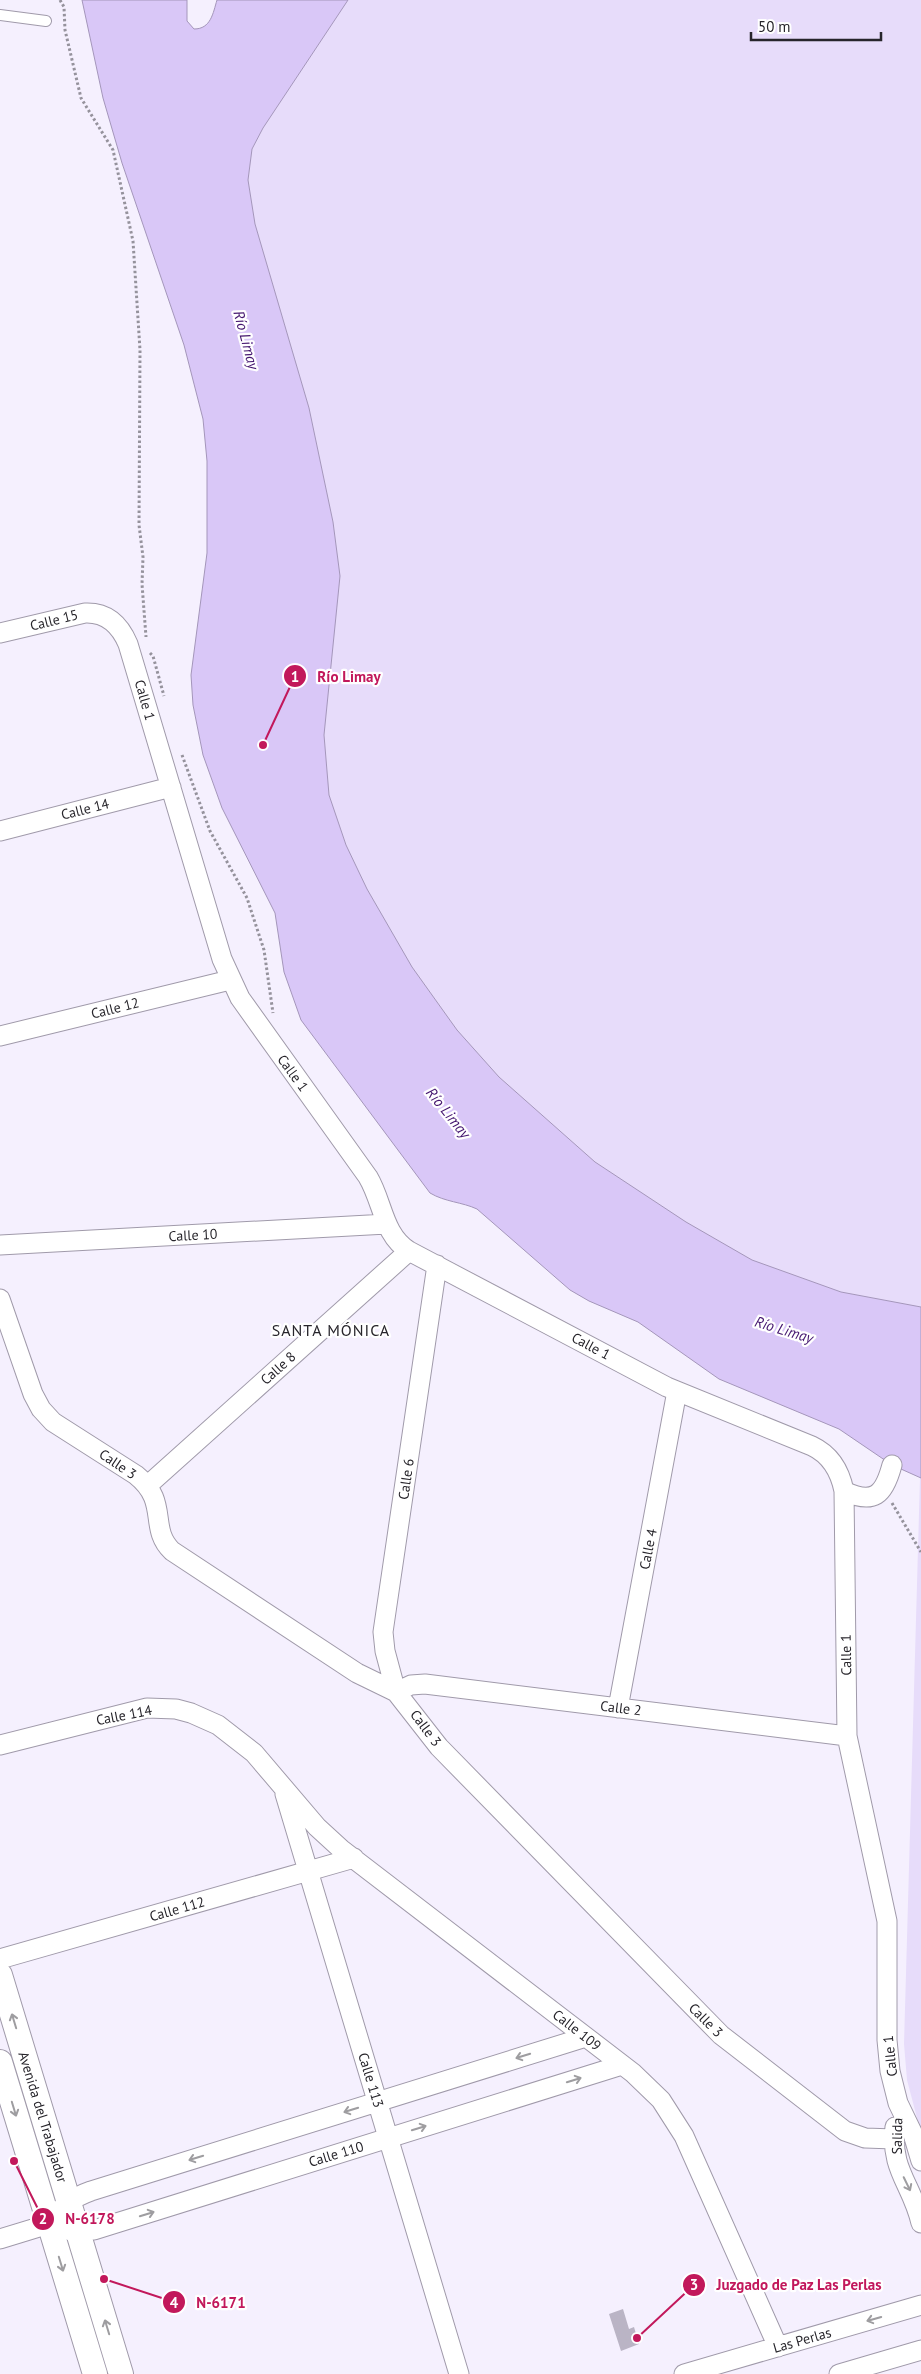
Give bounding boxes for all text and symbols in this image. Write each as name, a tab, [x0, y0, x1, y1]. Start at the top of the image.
scale bar	[751, 10, 881, 42]
text: 50 m	[758, 17, 791, 36]
water label: Río Limay	[230, 308, 264, 373]
street label: Calle 15	[28, 605, 80, 635]
callout: Río Limay	[283, 661, 391, 691]
text: 1	[291, 667, 299, 686]
text: Río Limay	[317, 667, 381, 686]
street label: Calle 1	[131, 678, 159, 722]
street label: Calle 14	[59, 794, 111, 824]
street label: Calle 12	[89, 993, 141, 1023]
street label: Calle 1	[274, 1051, 312, 1095]
water label: Río Limay	[422, 1083, 476, 1143]
street label: Calle 10	[168, 1225, 218, 1245]
water label: Río Limay	[753, 1312, 817, 1348]
district label: SANTA MÓNICA	[272, 1320, 390, 1340]
street label: Calle 1	[569, 1328, 613, 1364]
street label: Calle 8	[257, 1347, 299, 1389]
street label: Calle 3	[96, 1445, 140, 1483]
street label: Calle 6	[394, 1457, 418, 1501]
street label: Calle 4	[635, 1527, 661, 1571]
street label: Calle 1	[837, 1634, 855, 1676]
street label: Calle 2	[599, 1697, 643, 1719]
street label: Calle 114	[94, 1701, 154, 1729]
street label: Calle 3	[406, 1706, 446, 1750]
street label: Calle 112	[147, 1893, 207, 1925]
street label: Calle 3	[685, 1999, 727, 2041]
street label: Calle 109	[549, 2005, 605, 2055]
one-way arrow	[9, 2014, 18, 2030]
street label: Calle 1	[879, 2034, 901, 2078]
street label: Avenida del Trabajador	[15, 2049, 72, 2185]
street label: Calle 113	[354, 2050, 388, 2110]
one-way arrow	[515, 2052, 531, 2062]
one-way arrow	[565, 2074, 581, 2084]
one-way arrow	[10, 2100, 20, 2116]
one-way arrow	[343, 2105, 359, 2115]
street label: Salida	[888, 2117, 906, 2155]
one-way arrow	[410, 2123, 426, 2133]
street label: Calle 110	[306, 2137, 366, 2171]
one-way arrow	[188, 2154, 204, 2164]
one-way arrow	[902, 2176, 912, 2191]
callout: N-6178	[30, 2204, 124, 2234]
one-way arrow	[138, 2208, 154, 2218]
text: 2	[39, 2209, 47, 2228]
text: N-6178	[65, 2209, 115, 2228]
one-way arrow	[57, 2256, 67, 2272]
callout: Juzgado de Paz Las Perlas	[681, 2270, 891, 2300]
text: 3	[690, 2275, 698, 2294]
text: Juzgado de Paz Las Perlas	[716, 2275, 881, 2294]
callout: N-6171	[162, 2287, 256, 2317]
text: 4	[170, 2293, 179, 2312]
text: N-6171	[196, 2293, 246, 2312]
one-way arrow	[867, 2315, 883, 2324]
one-way arrow	[102, 2320, 111, 2336]
street label: Las Perlas	[771, 2323, 833, 2357]

